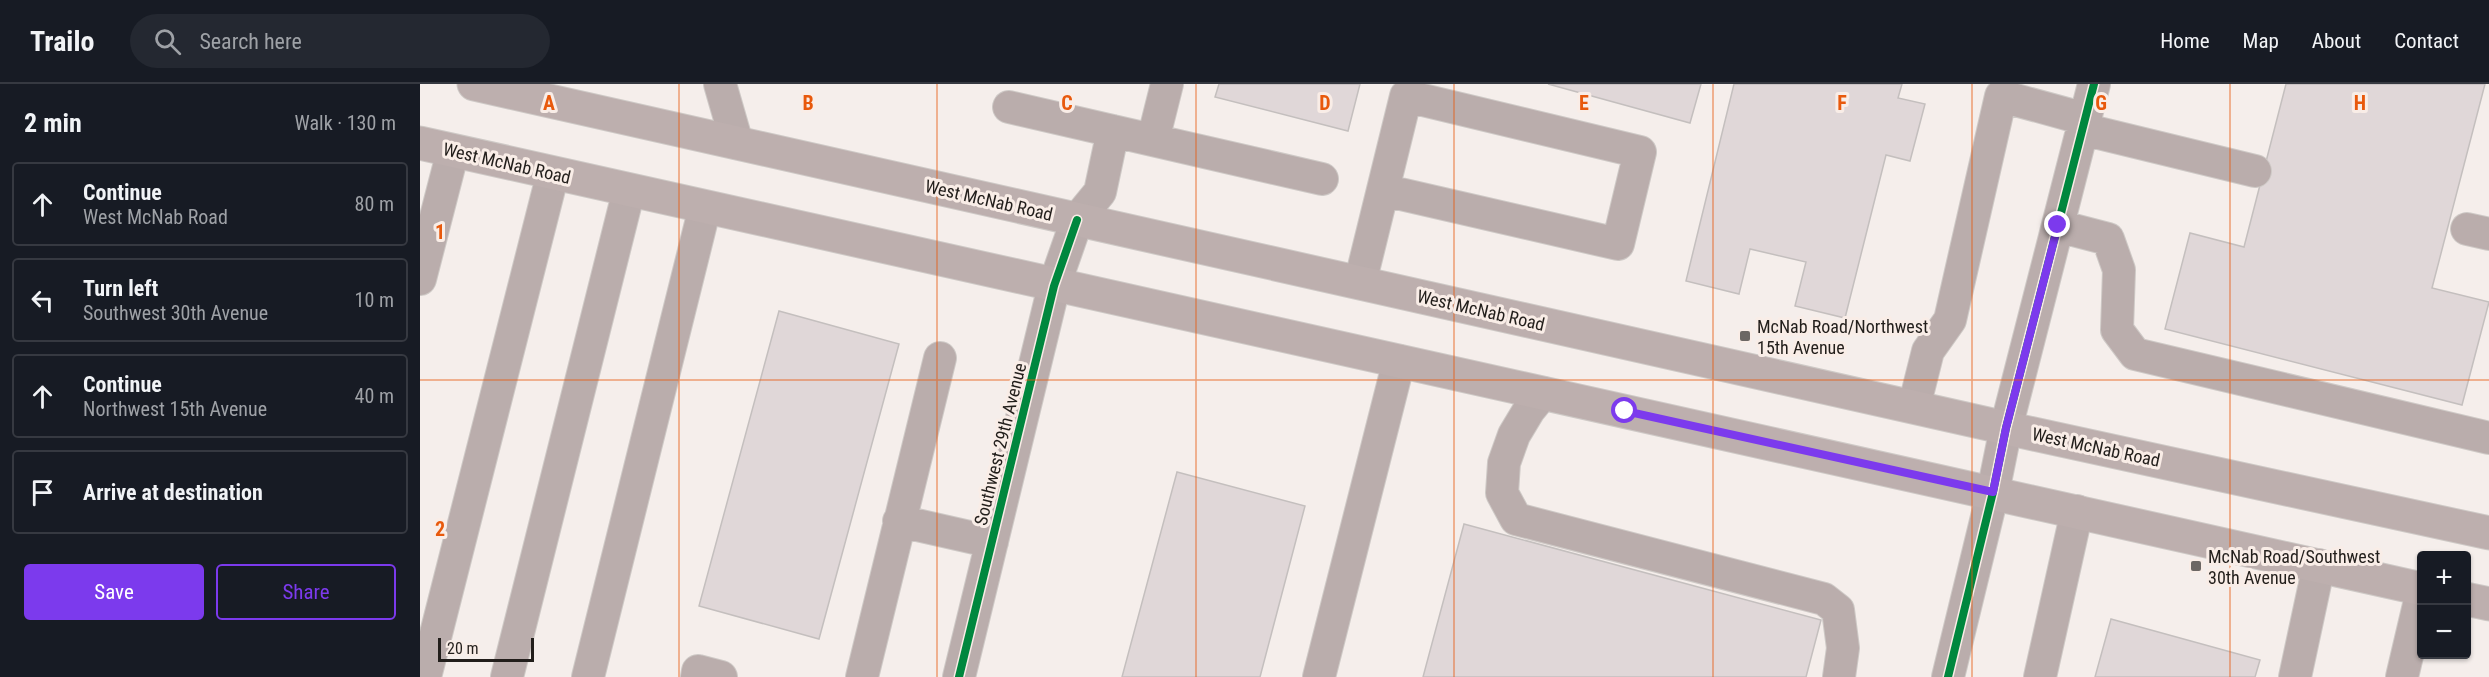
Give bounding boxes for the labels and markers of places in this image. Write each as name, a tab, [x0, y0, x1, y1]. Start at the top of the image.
place label: McNab Road/Northwest 15th Avenue	[1757, 316, 1928, 358]
marker: McNab Road/Northwest 15th Avenue	[1738, 329, 1752, 343]
place label: McNab Road/Southwest 30th Avenue	[2208, 546, 2380, 588]
marker: McNab Road/Southwest 30th Avenue	[2189, 559, 2203, 573]

